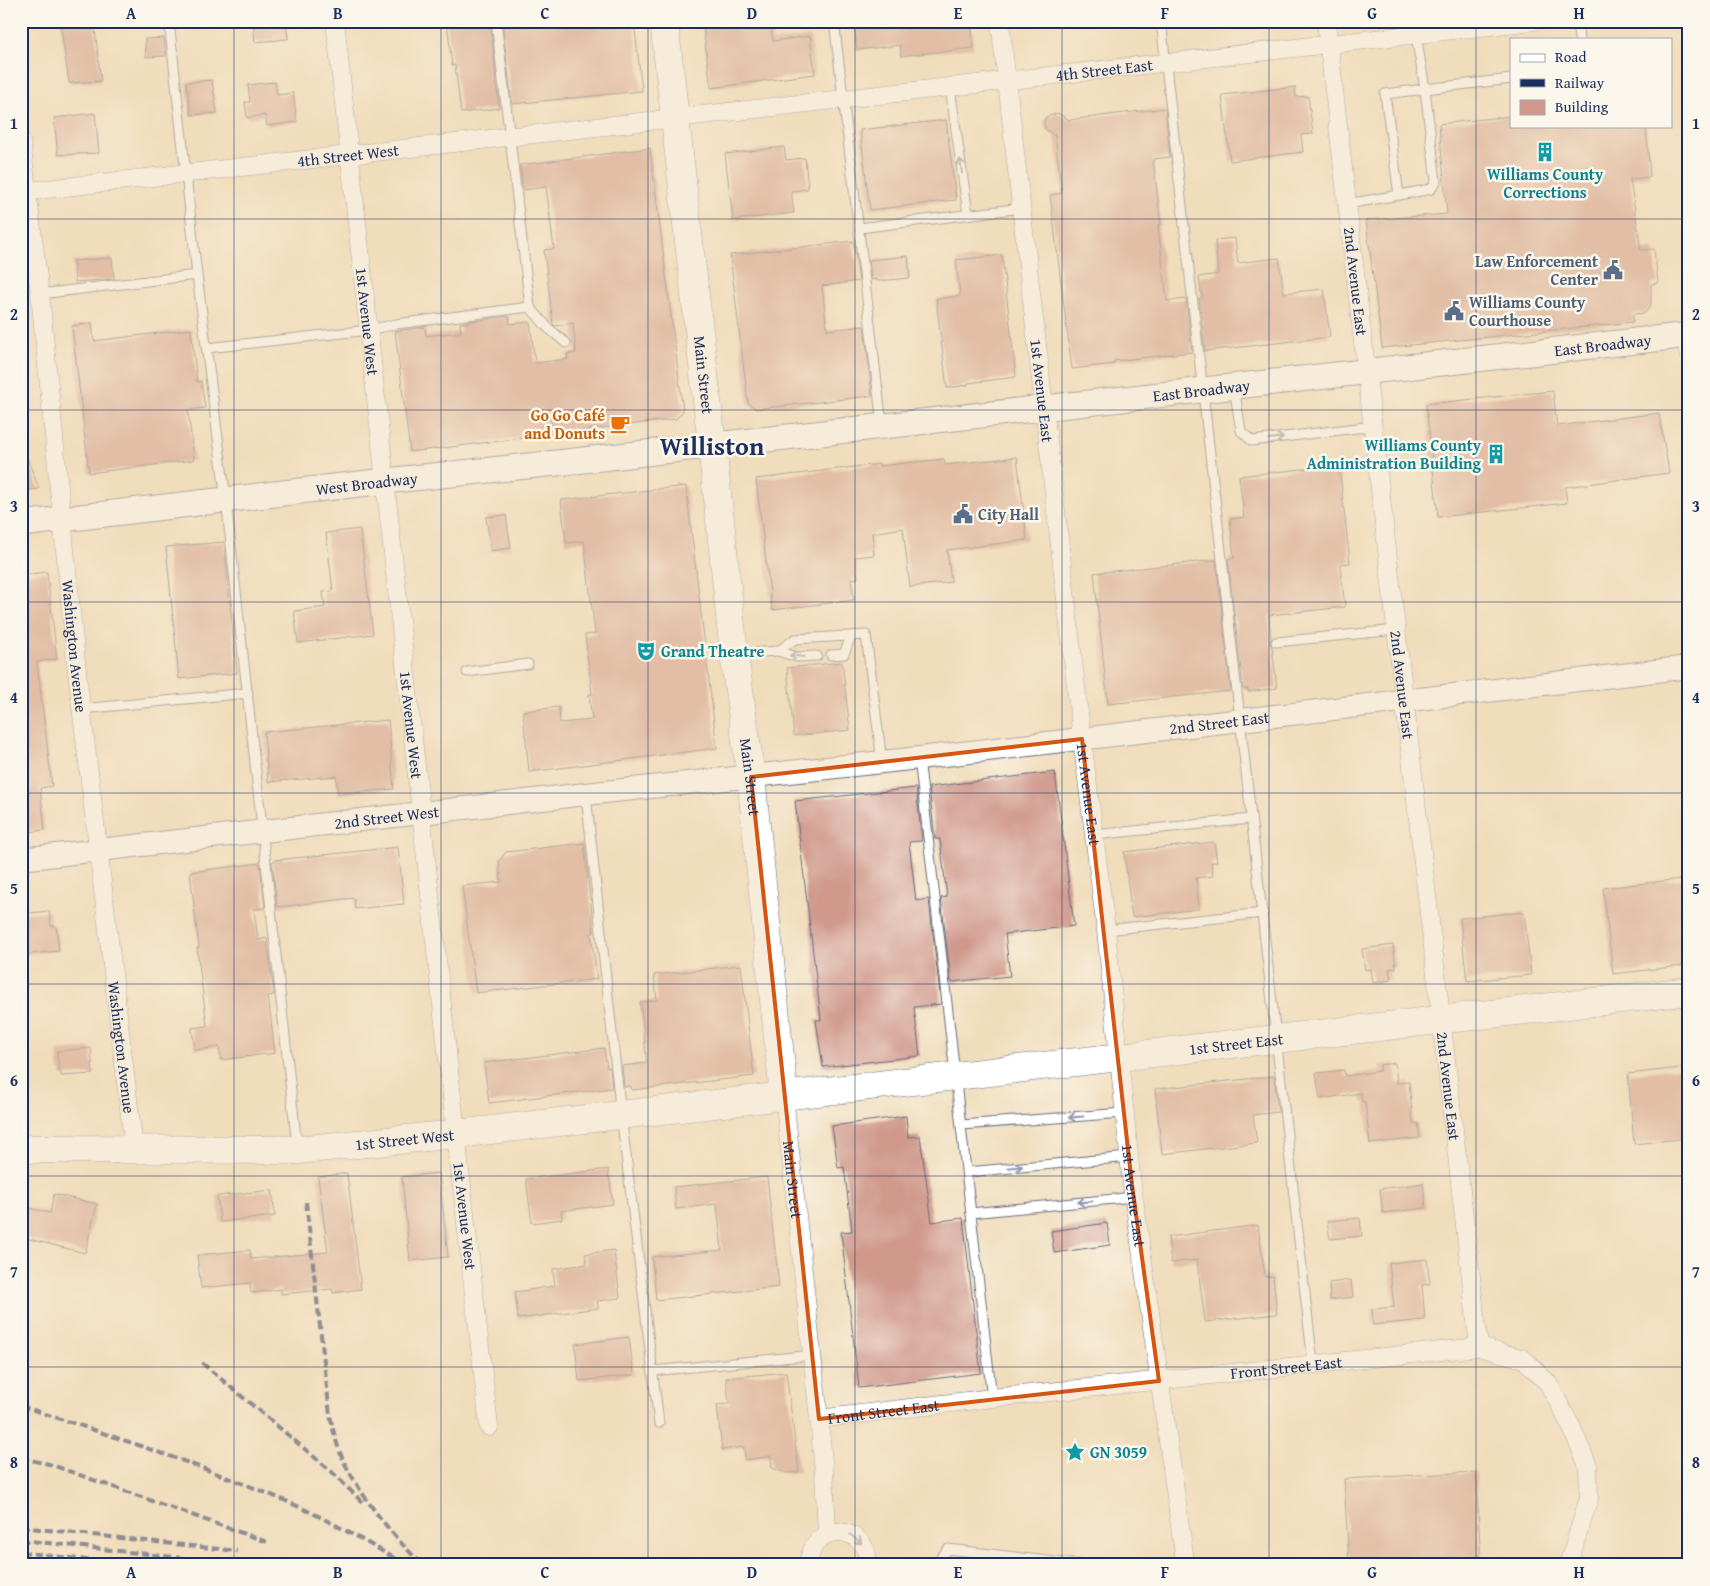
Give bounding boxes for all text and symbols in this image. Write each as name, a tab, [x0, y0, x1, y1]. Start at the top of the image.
text: A	[126, 1, 137, 25]
text: B	[333, 1, 343, 25]
text: C	[540, 1, 550, 25]
text: D	[747, 1, 757, 25]
text: E	[954, 1, 963, 25]
text: F	[1161, 1, 1169, 25]
text: G	[1367, 1, 1377, 25]
text: H	[1573, 1, 1585, 25]
legend	[1510, 38, 1672, 128]
text: Road	[1555, 46, 1586, 67]
street label: 4th Street East	[1054, 52, 1154, 87]
text: Railway	[1555, 72, 1605, 93]
text: Building	[1555, 96, 1609, 117]
text: 1	[10, 111, 18, 135]
text: 1	[1692, 111, 1700, 135]
street label: 4th Street West	[296, 137, 401, 173]
building icon: Williams County Corrections	[1534, 141, 1556, 163]
one-way arrow	[956, 158, 966, 174]
place label: Williams County Corrections	[1487, 162, 1604, 204]
street label: 2nd Avenue East	[1338, 226, 1374, 337]
place label: Law Enforcement Center	[1475, 249, 1599, 291]
public building icon: Law Enforcement Center	[1602, 259, 1624, 281]
street label: 1st Avenue West	[350, 266, 385, 377]
place label: Williams County Courthouse	[1469, 290, 1586, 332]
public building icon: Williams County Courthouse	[1443, 300, 1465, 322]
text: 2	[10, 302, 18, 326]
text: 2	[1692, 302, 1700, 326]
street label: East Broadway	[1553, 327, 1653, 362]
street label: Main Street	[688, 335, 720, 415]
street label: 1st Avenue East	[1024, 338, 1060, 444]
street label: East Broadway	[1152, 373, 1251, 408]
place label: Go Go Café and Donuts	[524, 403, 605, 445]
cafe icon: Go Go Café and Donuts	[609, 413, 631, 435]
district label: Williston	[660, 426, 765, 465]
one-way arrow	[1268, 433, 1284, 443]
place label: Williams County Administration Building	[1307, 433, 1482, 475]
building icon: Williams County Administration Building	[1485, 443, 1507, 465]
street label: West Broadway	[314, 466, 419, 501]
text: 3	[10, 494, 18, 518]
text: 3	[1692, 494, 1700, 518]
place label: City Hall	[978, 502, 1039, 526]
public building icon: City Hall	[952, 503, 974, 525]
street label: Washington Avenue	[56, 579, 94, 714]
street label: 2nd Avenue East	[1384, 629, 1421, 741]
place label: Grand Theatre	[661, 639, 764, 663]
theatre icon: Grand Theatre	[635, 640, 657, 662]
one-way arrow	[790, 650, 806, 660]
street label: 1st Avenue West	[394, 670, 429, 780]
text: 4	[10, 685, 18, 709]
text: 4	[1692, 685, 1700, 709]
street label: 2nd Street East	[1168, 705, 1271, 740]
street label: Main Street	[734, 737, 767, 817]
street label: 1st Avenue East	[1071, 741, 1107, 847]
street label: 2nd Street West	[333, 799, 441, 835]
text: 5	[10, 876, 18, 900]
text: 5	[1692, 876, 1700, 900]
street label: Washington Avenue	[102, 980, 142, 1115]
street label: 1st Street East	[1187, 1026, 1285, 1061]
street label: 2nd Avenue East	[1431, 1030, 1467, 1142]
text: 6	[10, 1068, 18, 1092]
text: 6	[1692, 1068, 1700, 1092]
one-way arrow	[1068, 1112, 1084, 1121]
street label: 1st Street West	[354, 1122, 456, 1156]
street label: Main Street	[777, 1139, 809, 1220]
street label: 1st Avenue East	[1116, 1143, 1153, 1249]
street label: 1st Avenue West	[447, 1161, 483, 1272]
one-way arrow	[1007, 1162, 1023, 1172]
one-way arrow	[1078, 1197, 1094, 1207]
text: 7	[10, 1259, 18, 1283]
text: 7	[1692, 1259, 1700, 1283]
street label: Front Street East	[1229, 1349, 1344, 1385]
street label: Front Street East	[826, 1392, 941, 1430]
place label: GN 3059	[1090, 1440, 1147, 1464]
place icon: GN 3059	[1064, 1441, 1086, 1463]
text: 8	[10, 1450, 18, 1474]
text: 8	[1692, 1450, 1700, 1474]
one-way arrow	[849, 1534, 863, 1544]
text: A	[126, 1560, 137, 1584]
text: B	[333, 1560, 343, 1584]
text: C	[540, 1560, 550, 1584]
text: D	[747, 1560, 757, 1584]
text: E	[954, 1560, 963, 1584]
text: F	[1161, 1560, 1169, 1584]
text: G	[1367, 1560, 1377, 1584]
text: H	[1573, 1560, 1585, 1584]

